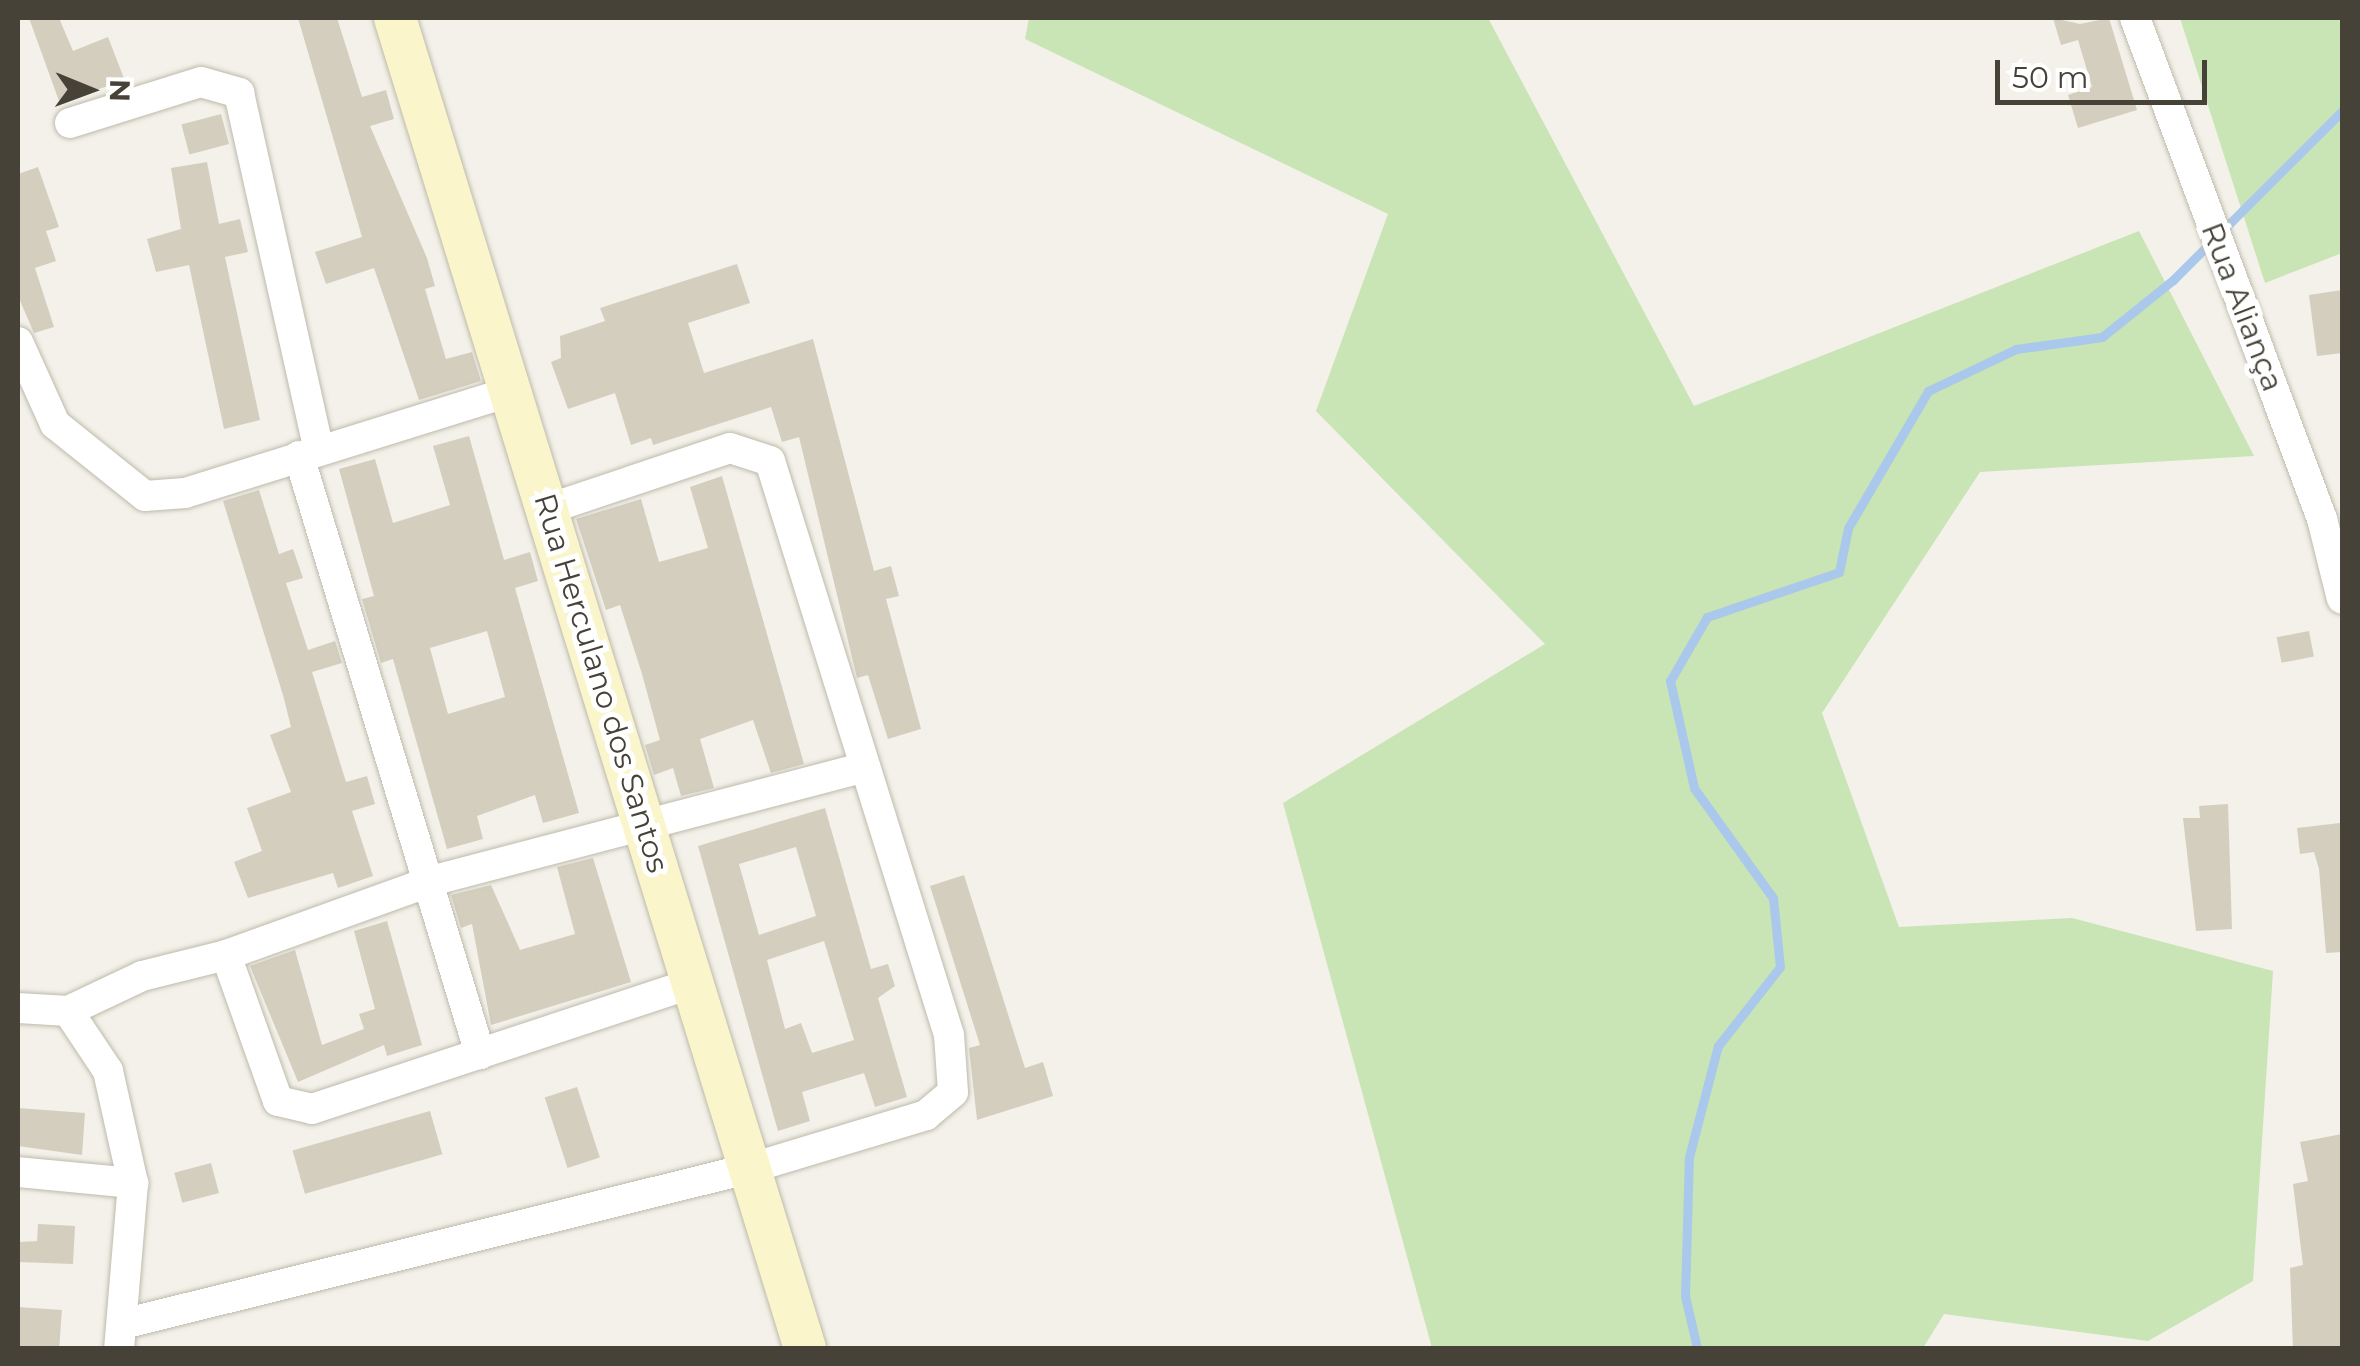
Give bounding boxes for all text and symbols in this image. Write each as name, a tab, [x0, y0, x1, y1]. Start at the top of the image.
north arrow	[40, 40, 140, 140]
scale bar	[2000, 40, 2212, 102]
text: 50 m	[2012, 59, 2089, 96]
text: N	[103, 79, 137, 102]
street label: Rua Aliança	[2193, 218, 2291, 396]
street label: Rua Herculano dos Santos	[526, 489, 676, 877]

